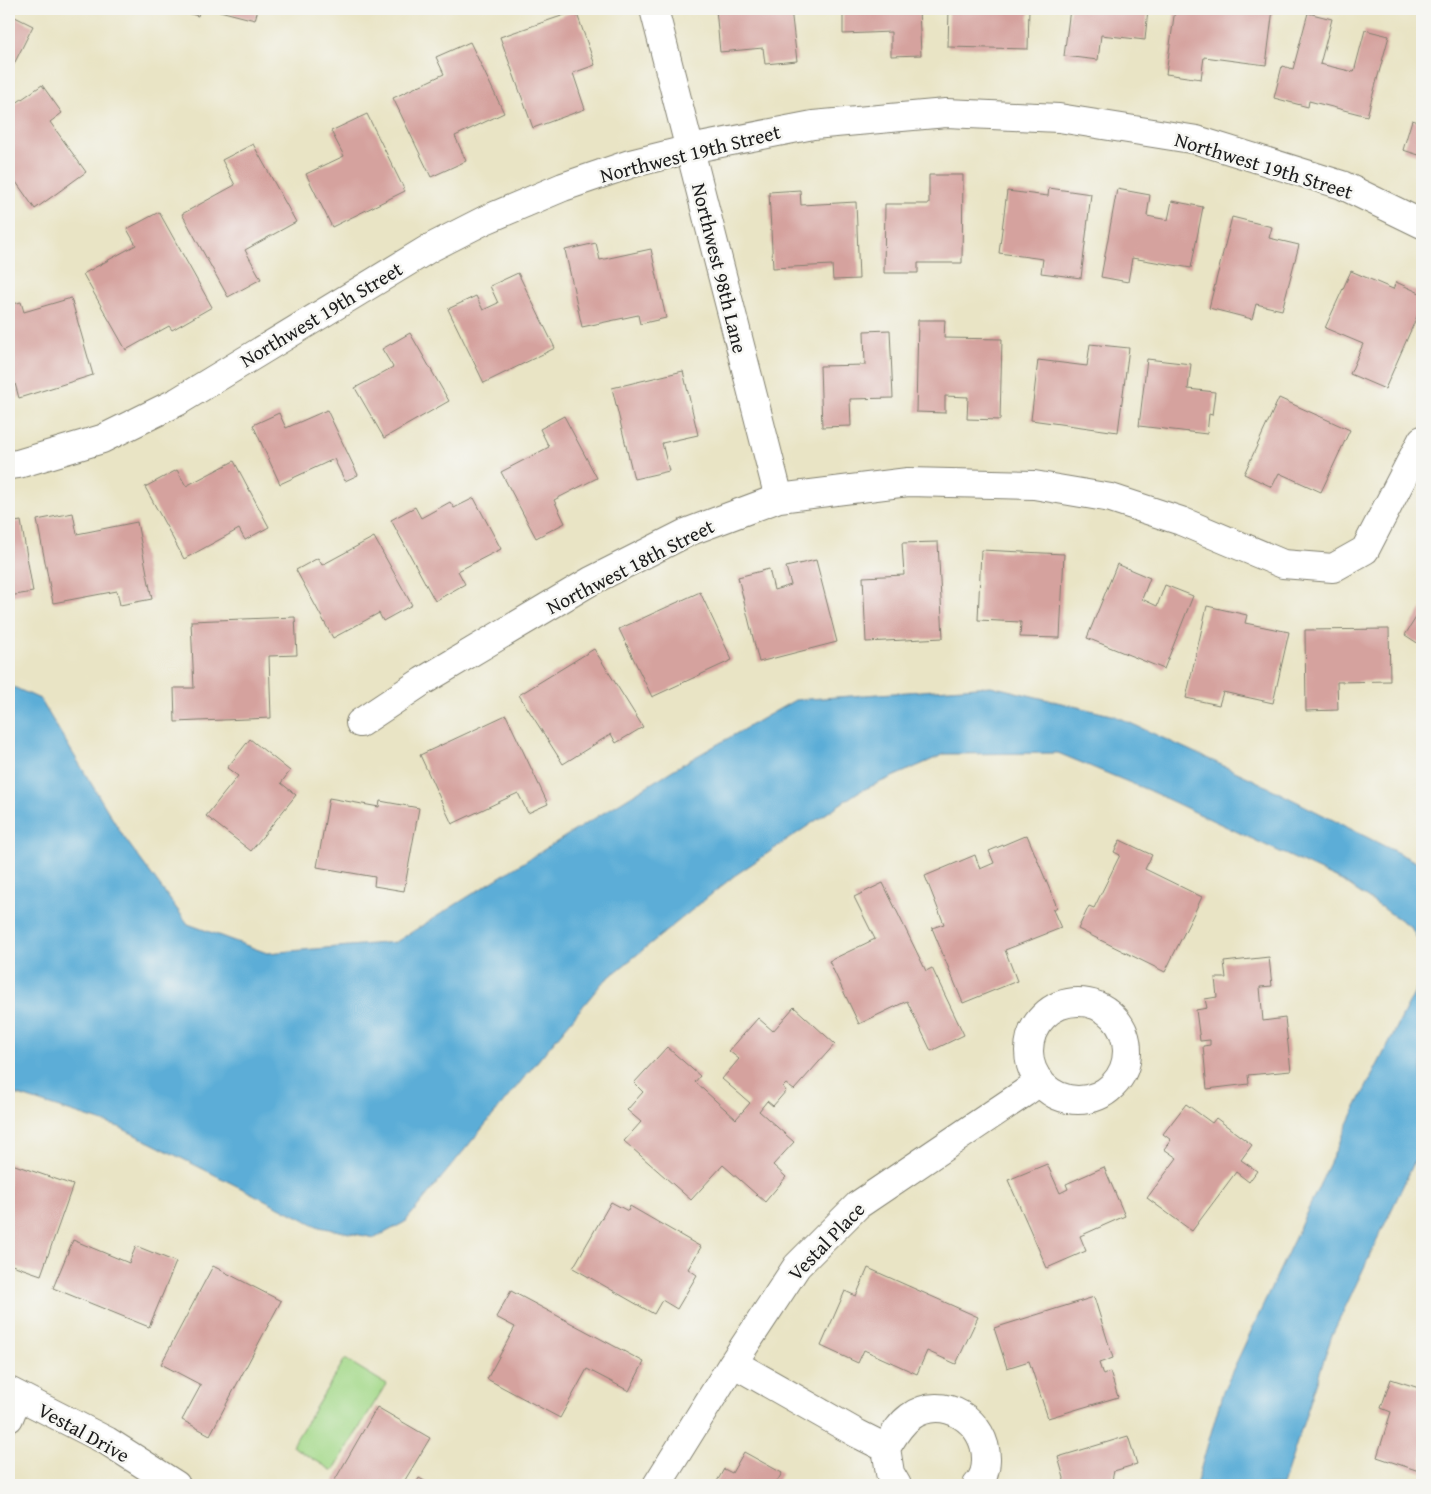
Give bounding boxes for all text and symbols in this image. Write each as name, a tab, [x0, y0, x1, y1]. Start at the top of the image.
street label: Northwest 19th Street	[597, 117, 783, 189]
street label: Northwest 19th Street	[1171, 124, 1357, 206]
street label: Northwest 98th Lane	[685, 180, 755, 356]
street label: Northwest 19th Street	[234, 254, 408, 374]
street label: Northwest 18th Street	[541, 511, 719, 621]
street label: Vestal Place	[781, 1195, 871, 1287]
street label: Vestal Drive	[33, 1395, 135, 1469]

